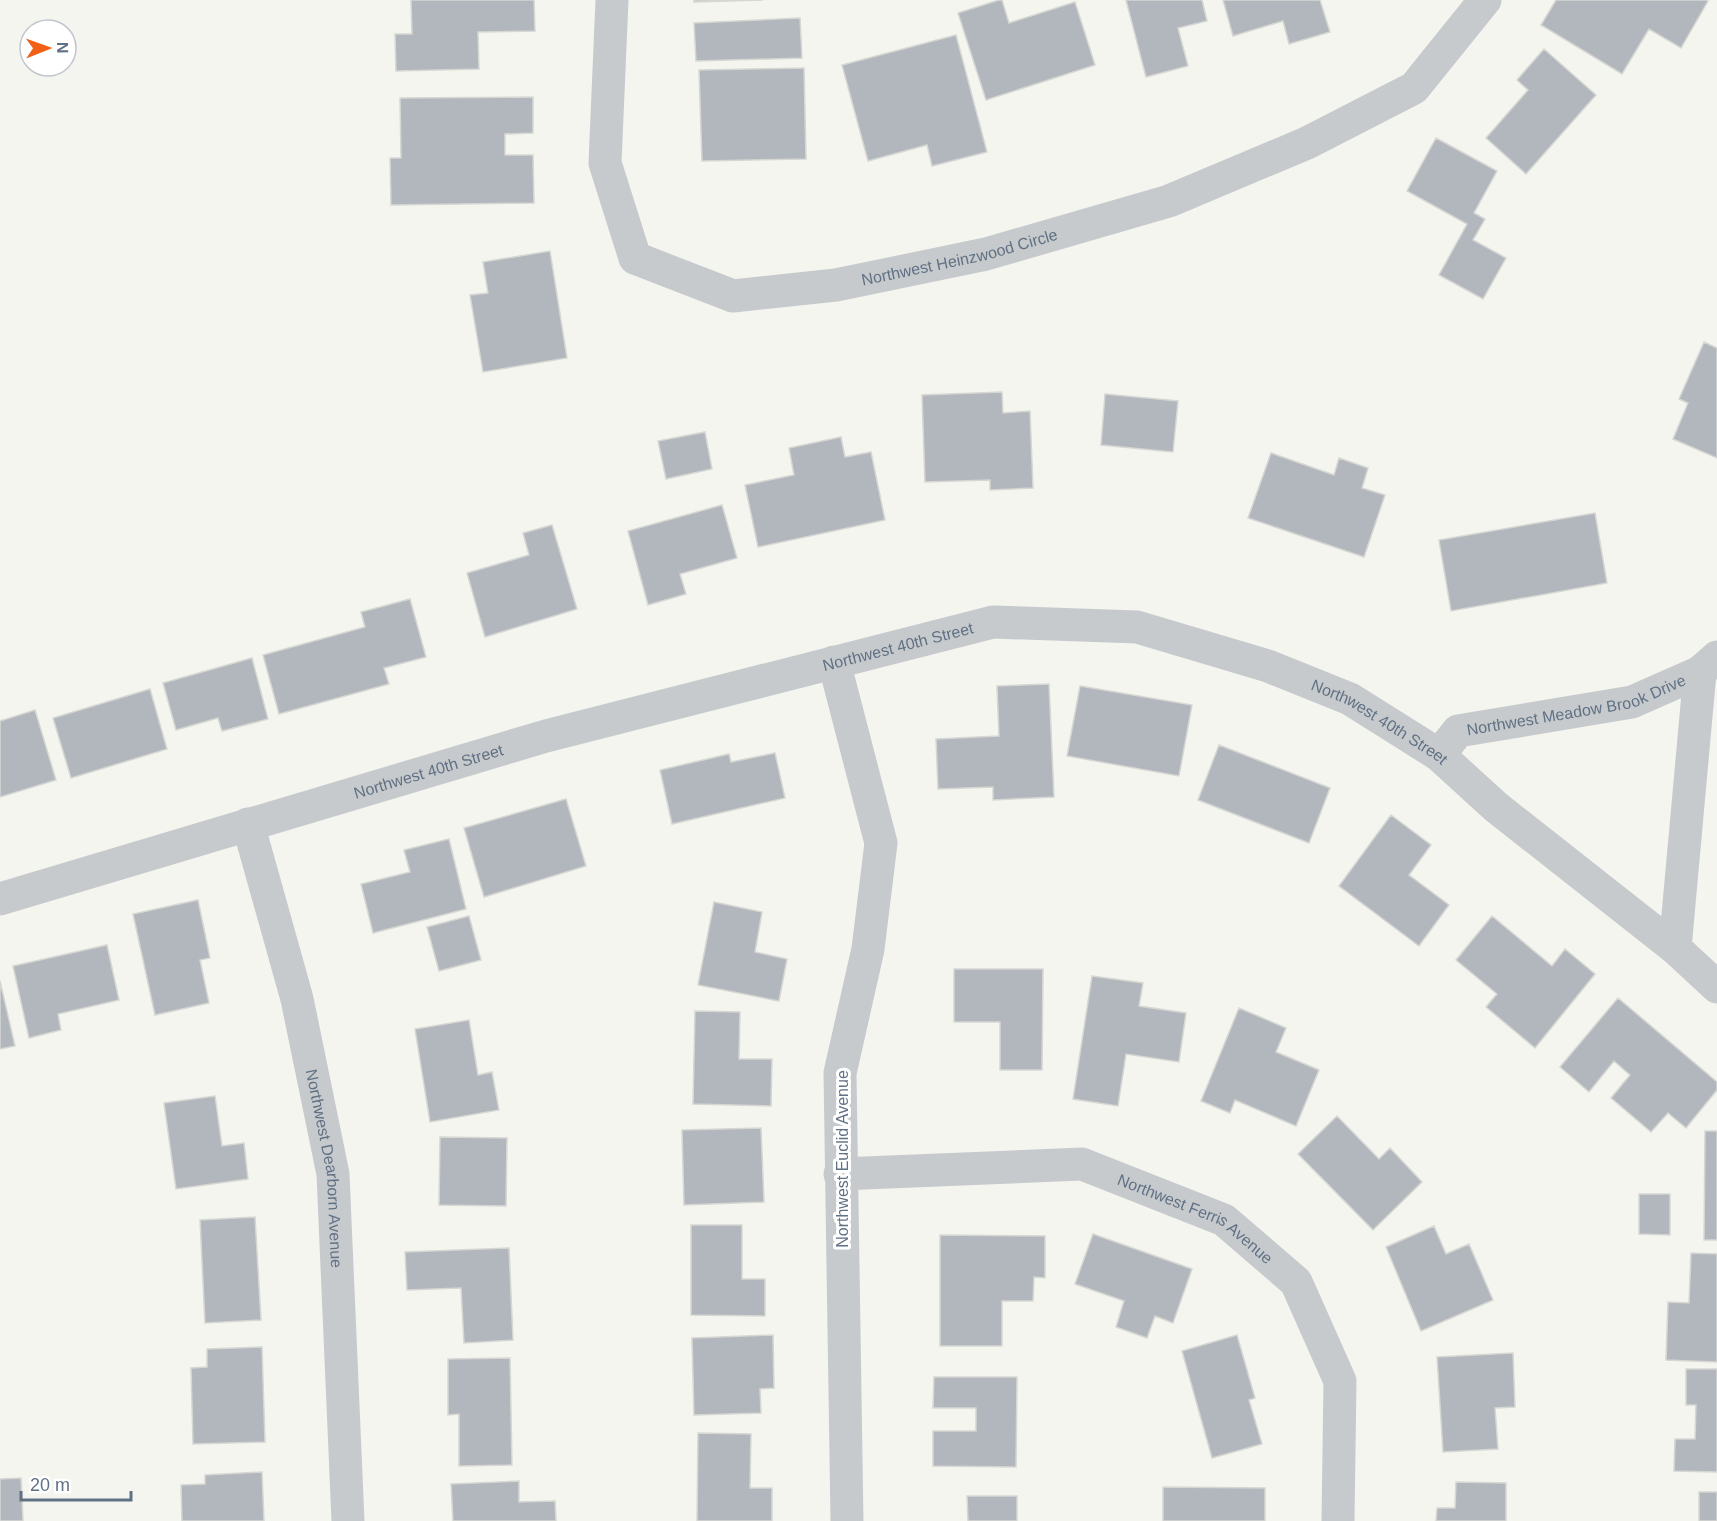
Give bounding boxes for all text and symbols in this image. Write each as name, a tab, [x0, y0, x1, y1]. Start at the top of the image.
north arrow	[18, 18, 78, 78]
text: N	[54, 42, 71, 54]
street label: Northwest Heinzwood Circle	[860, 225, 1059, 288]
street label: Northwest 40th Street	[821, 619, 976, 674]
street label: Northwest Meadow Brook Drive	[1465, 671, 1688, 738]
street label: Northwest 40th Street	[1309, 676, 1452, 768]
street label: Northwest 40th Street	[352, 741, 505, 801]
street label: Northwest Dearborn Avenue	[303, 1068, 346, 1268]
street label: Northwest Euclid Avenue	[834, 1070, 851, 1248]
street label: Northwest Ferris Avenue	[1115, 1171, 1276, 1267]
scale bar	[21, 1464, 130, 1502]
text: 20 m	[30, 1475, 70, 1495]

